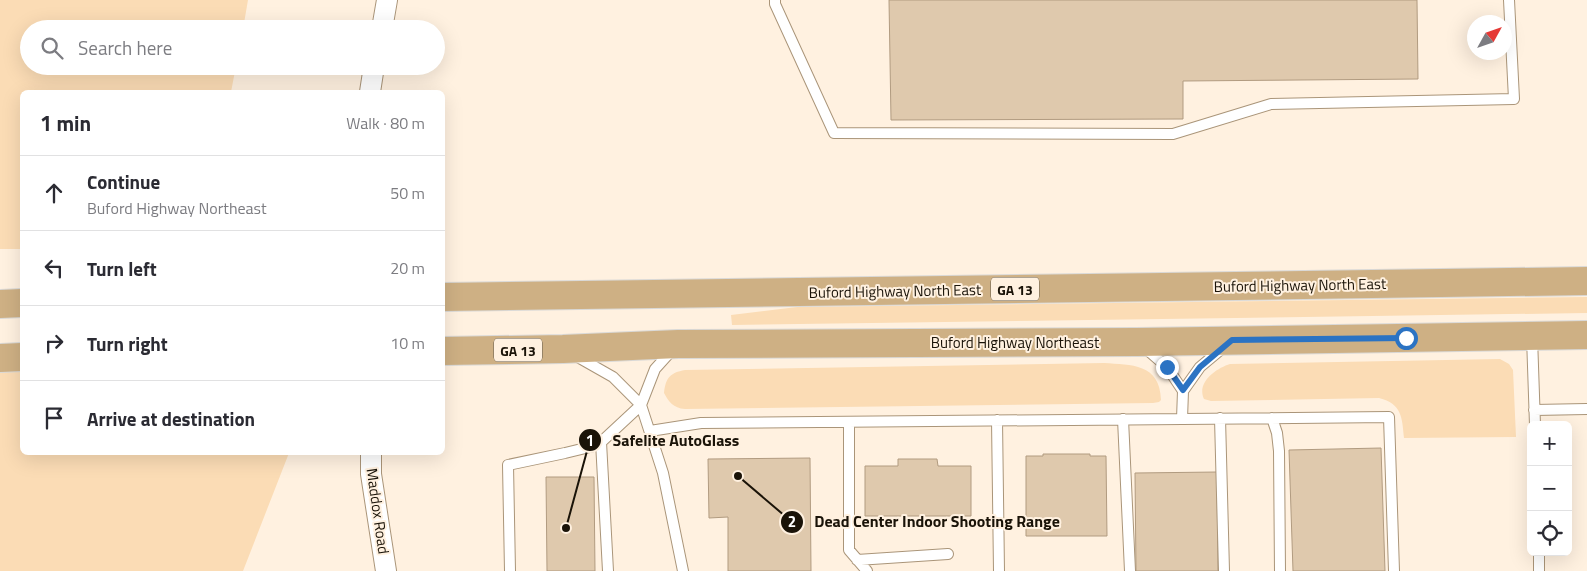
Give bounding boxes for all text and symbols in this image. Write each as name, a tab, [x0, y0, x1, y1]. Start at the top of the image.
north arrow	[1467, 15, 1512, 60]
search box	[20, 20, 445, 75]
text: Search here	[78, 33, 172, 62]
icon: search	[38, 34, 66, 62]
text: 1 min	[40, 107, 91, 139]
text: Walk · 80 m	[346, 111, 425, 135]
text: Continue	[87, 167, 160, 196]
icon: ahead	[40, 179, 68, 207]
text: 50 m	[390, 181, 425, 205]
text: Buford Highway Northeast	[87, 196, 267, 220]
icon: left	[40, 254, 68, 282]
text: Turn left	[87, 254, 157, 283]
text: 20 m	[390, 256, 425, 280]
street label: Buford Highway North East	[1214, 272, 1387, 298]
street label: Buford Highway North East	[809, 278, 982, 304]
road number: GA 13	[991, 278, 1039, 300]
route start	[1395, 327, 1418, 350]
icon: right	[40, 329, 68, 357]
text: Turn right	[87, 329, 168, 358]
text: 10 m	[390, 331, 425, 355]
street label: Buford Highway Northeast	[931, 331, 1100, 354]
road number: GA 13	[494, 338, 542, 362]
route end	[1156, 356, 1179, 379]
icon: arrive	[40, 404, 68, 432]
text: Arrive at destination	[87, 404, 255, 433]
map controls	[1527, 421, 1572, 556]
button: +	[1527, 421, 1572, 466]
callout: Safelite AutoGlass	[578, 425, 750, 456]
text: Safelite AutoGlass	[613, 428, 739, 452]
text: 1	[586, 429, 594, 452]
button: −	[1527, 466, 1572, 511]
street label: Maddox Road	[361, 467, 395, 555]
callout: Dead Center Indoor Shooting Range	[779, 506, 1070, 537]
text: Dead Center Indoor Shooting Range	[814, 509, 1060, 533]
text: 2	[788, 510, 796, 533]
button: locate	[1527, 511, 1572, 556]

